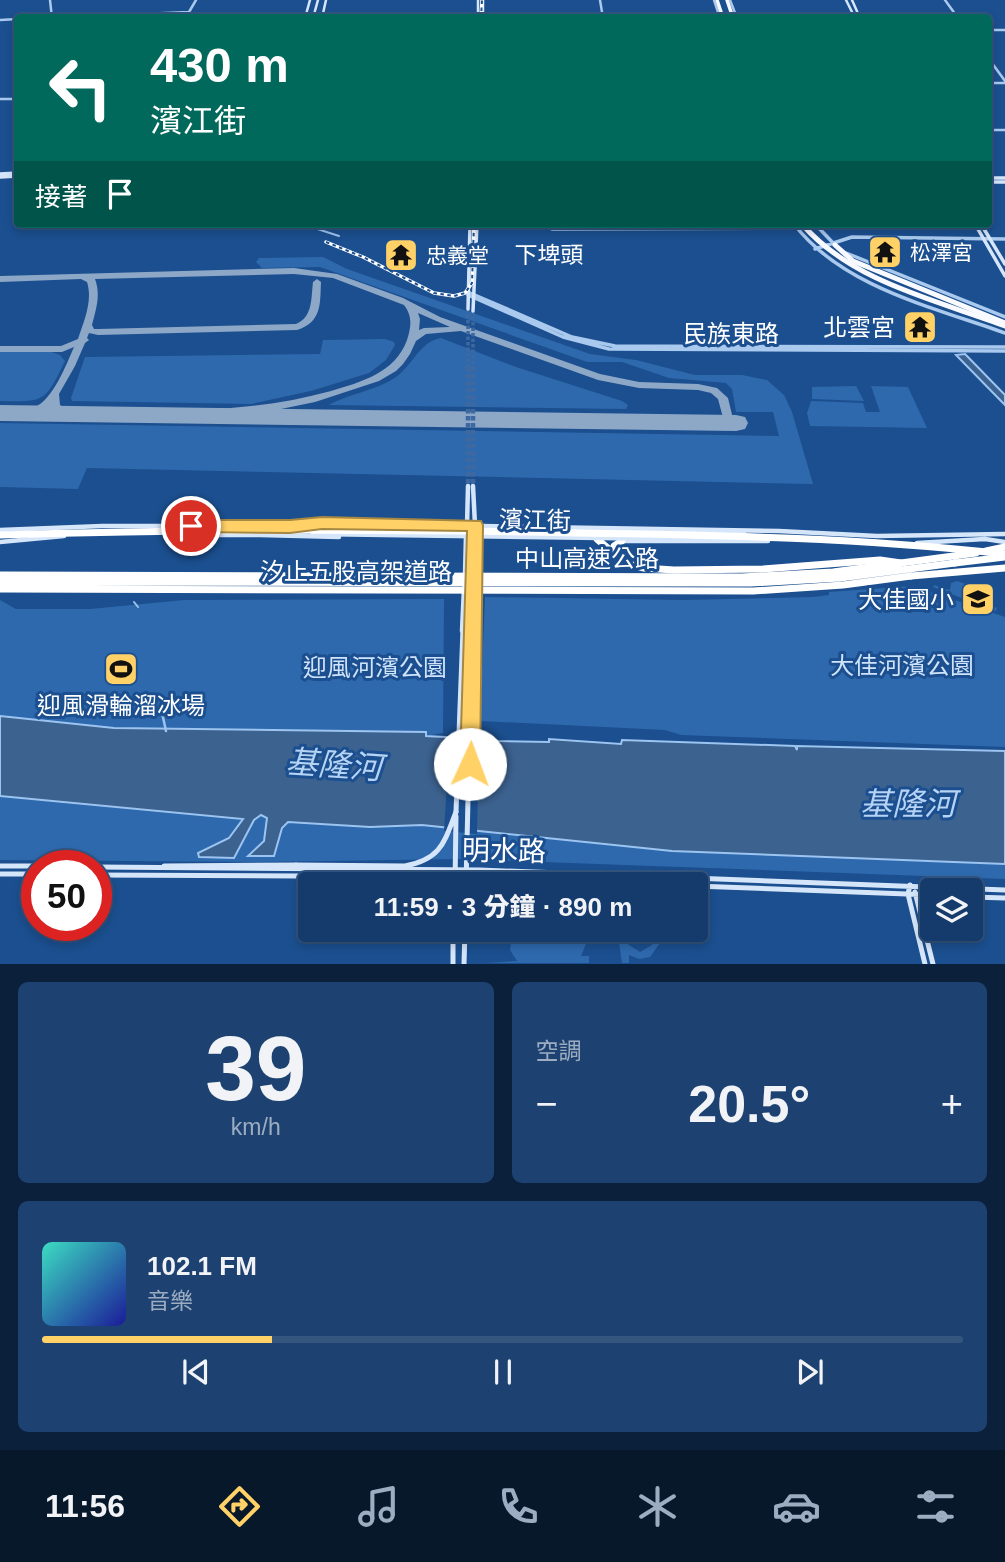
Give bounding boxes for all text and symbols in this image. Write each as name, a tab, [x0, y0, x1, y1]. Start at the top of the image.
text: 430 m	[150, 38, 289, 92]
icon: left	[35, 42, 126, 133]
text: 濱江街	[150, 103, 246, 139]
icon: arrive	[101, 175, 139, 213]
text: 接著	[35, 182, 87, 212]
temple icon: 松澤宮	[866, 233, 904, 271]
temple icon: 忠義堂	[382, 236, 420, 274]
place label: 松澤宮	[910, 241, 973, 264]
district label: 下埤頭	[515, 242, 584, 268]
place label: 忠義堂	[426, 244, 489, 267]
temple icon: 北雲宮	[901, 308, 939, 346]
place label: 北雲宮	[823, 314, 895, 341]
street label: 民族東路	[683, 320, 779, 347]
pin	[161, 496, 221, 556]
street label: 濱江街	[499, 506, 571, 534]
icon: arrive	[172, 507, 210, 545]
street label: 中山高速公路	[515, 545, 659, 572]
street label: 汐止五股高架道路	[260, 558, 452, 585]
school or university icon: 大佳國小	[959, 580, 997, 618]
place label: 大佳國小	[858, 586, 954, 613]
sports icon: 迎風滑輪溜冰場	[102, 650, 140, 688]
park label: 大佳河濱公園	[830, 652, 974, 679]
park label: 迎風河濱公園	[303, 654, 447, 681]
place label: 迎風滑輪溜冰場	[37, 692, 205, 719]
position arrow	[433, 727, 507, 801]
water label: 基隆河	[285, 744, 389, 787]
water label: 基隆河	[860, 786, 962, 822]
street label: 明水路	[462, 835, 546, 867]
speed limit sign: 50	[21, 850, 112, 941]
map controls	[920, 878, 983, 941]
button: layers	[920, 878, 983, 941]
text: 11:59 · 3 分鐘 · 890 m	[374, 892, 632, 922]
text: 39	[205, 1018, 306, 1119]
text: 空調	[536, 1038, 582, 1064]
text: 20.5°	[688, 1075, 810, 1133]
text: −	[536, 1083, 558, 1125]
text: +	[941, 1083, 963, 1125]
text: km/h	[231, 1114, 281, 1140]
text: 102.1 FM	[147, 1251, 257, 1281]
text: 音樂	[147, 1288, 193, 1314]
icon: previous	[177, 1353, 215, 1391]
icon: pause	[484, 1353, 522, 1391]
icon: next	[791, 1353, 829, 1391]
icon: directions	[215, 1482, 264, 1531]
icon: music	[354, 1482, 403, 1531]
icon: phone	[494, 1482, 543, 1531]
icon: climate	[633, 1482, 682, 1531]
icon: car	[772, 1482, 821, 1531]
icon: filters	[911, 1482, 960, 1531]
text: 11:56	[45, 1488, 125, 1524]

